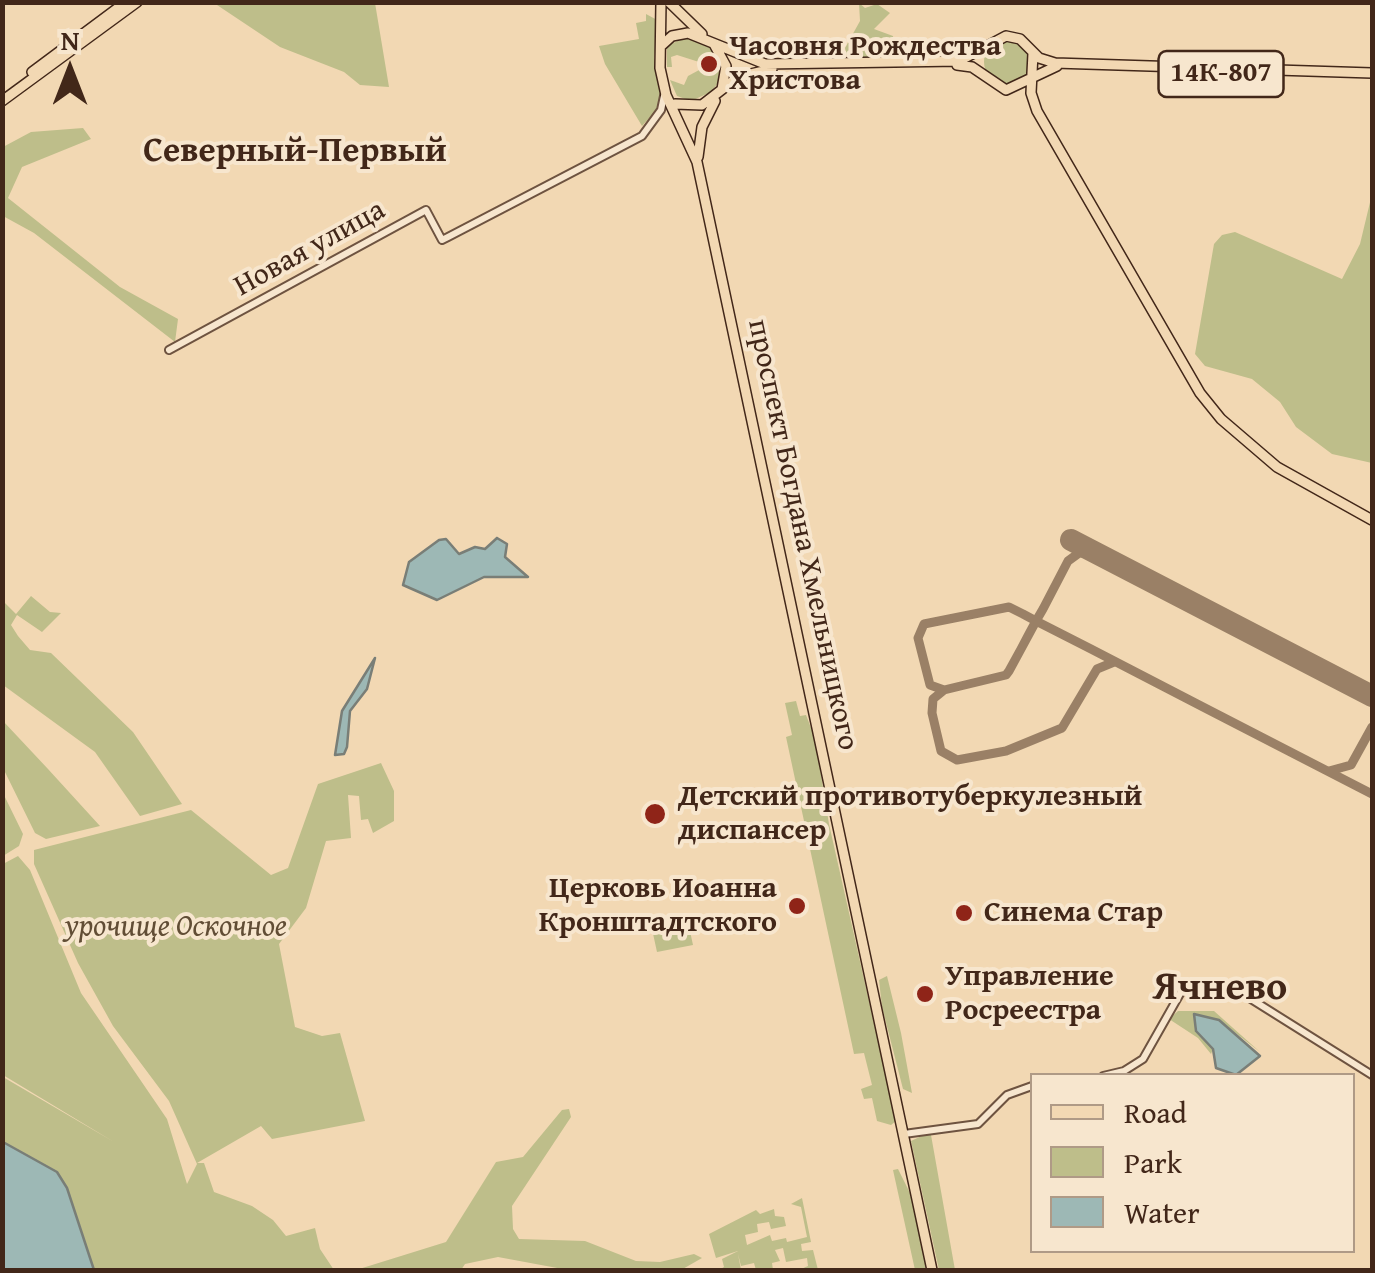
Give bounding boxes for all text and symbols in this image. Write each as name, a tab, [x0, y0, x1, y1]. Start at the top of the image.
text: N	[61, 19, 79, 60]
north arrow	[20, 20, 120, 120]
place label: Часовня Рождества Христова	[729, 29, 1001, 100]
road number: 14К-807	[1158, 51, 1284, 97]
marker: Часовня Рождества Христова	[698, 53, 720, 75]
district label: Северный-Первый	[143, 131, 447, 173]
street label: Новая улица	[228, 193, 392, 305]
street label: проспект Богдана Хмельницкого	[739, 316, 865, 754]
place label: Детский противотуберкулезный диспансер	[678, 779, 1142, 850]
marker: Детский противотуберкулезный диспансер	[642, 801, 668, 827]
place label: Церковь Иоанна Кронштадтского	[539, 871, 777, 942]
marker: Церковь Иоанна Кронштадтского	[786, 895, 808, 917]
place label: Синема Стар	[984, 895, 1163, 931]
marker: Синема Стар	[953, 902, 975, 924]
park label: урочище Оскочное	[65, 909, 287, 945]
place label: Управление Росреестра	[945, 959, 1114, 1030]
district label: Ячнево	[1153, 965, 1287, 1013]
marker: Управление Росреестра	[914, 983, 936, 1005]
legend	[1030, 1073, 1355, 1253]
text: Road	[1124, 1090, 1187, 1134]
text: Park	[1124, 1140, 1182, 1184]
text: Water	[1124, 1190, 1200, 1234]

